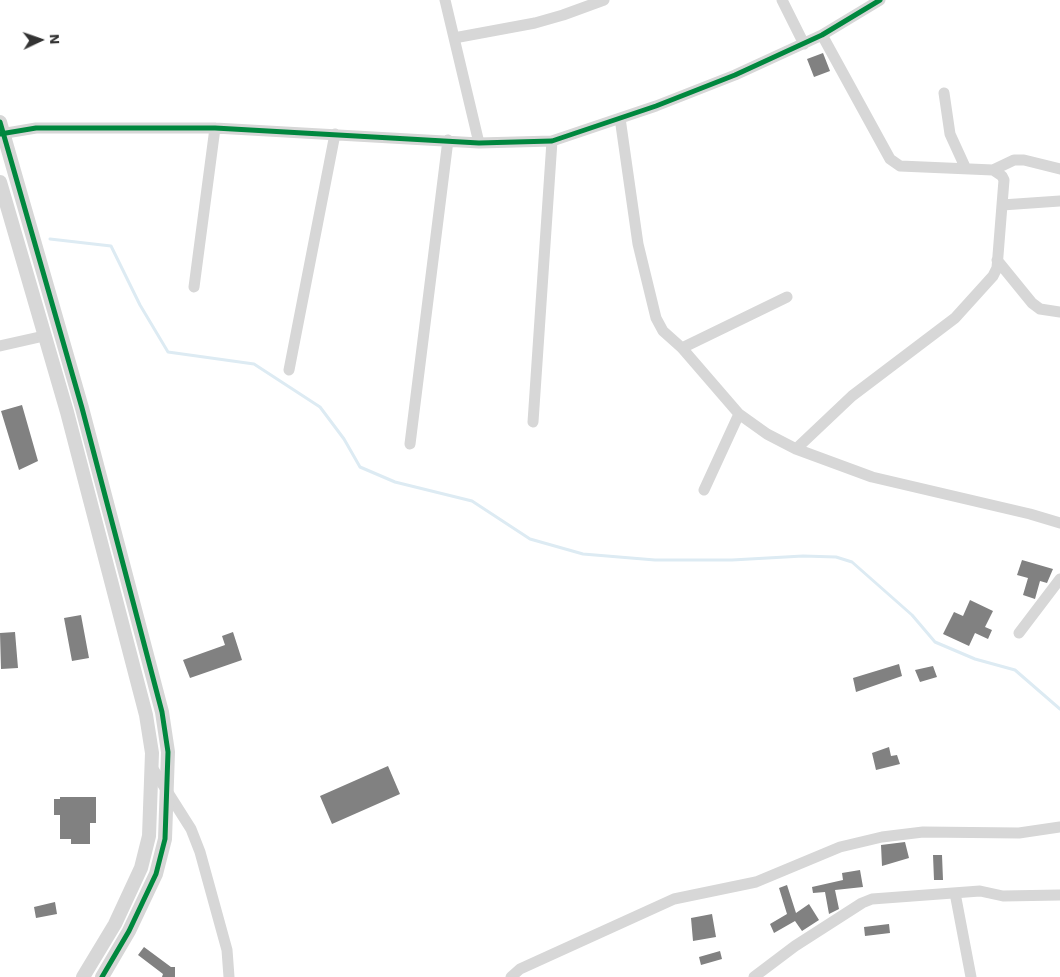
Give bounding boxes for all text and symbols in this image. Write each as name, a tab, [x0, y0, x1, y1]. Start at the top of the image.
north arrow	[15, 15, 65, 65]
text: N	[47, 34, 63, 45]

